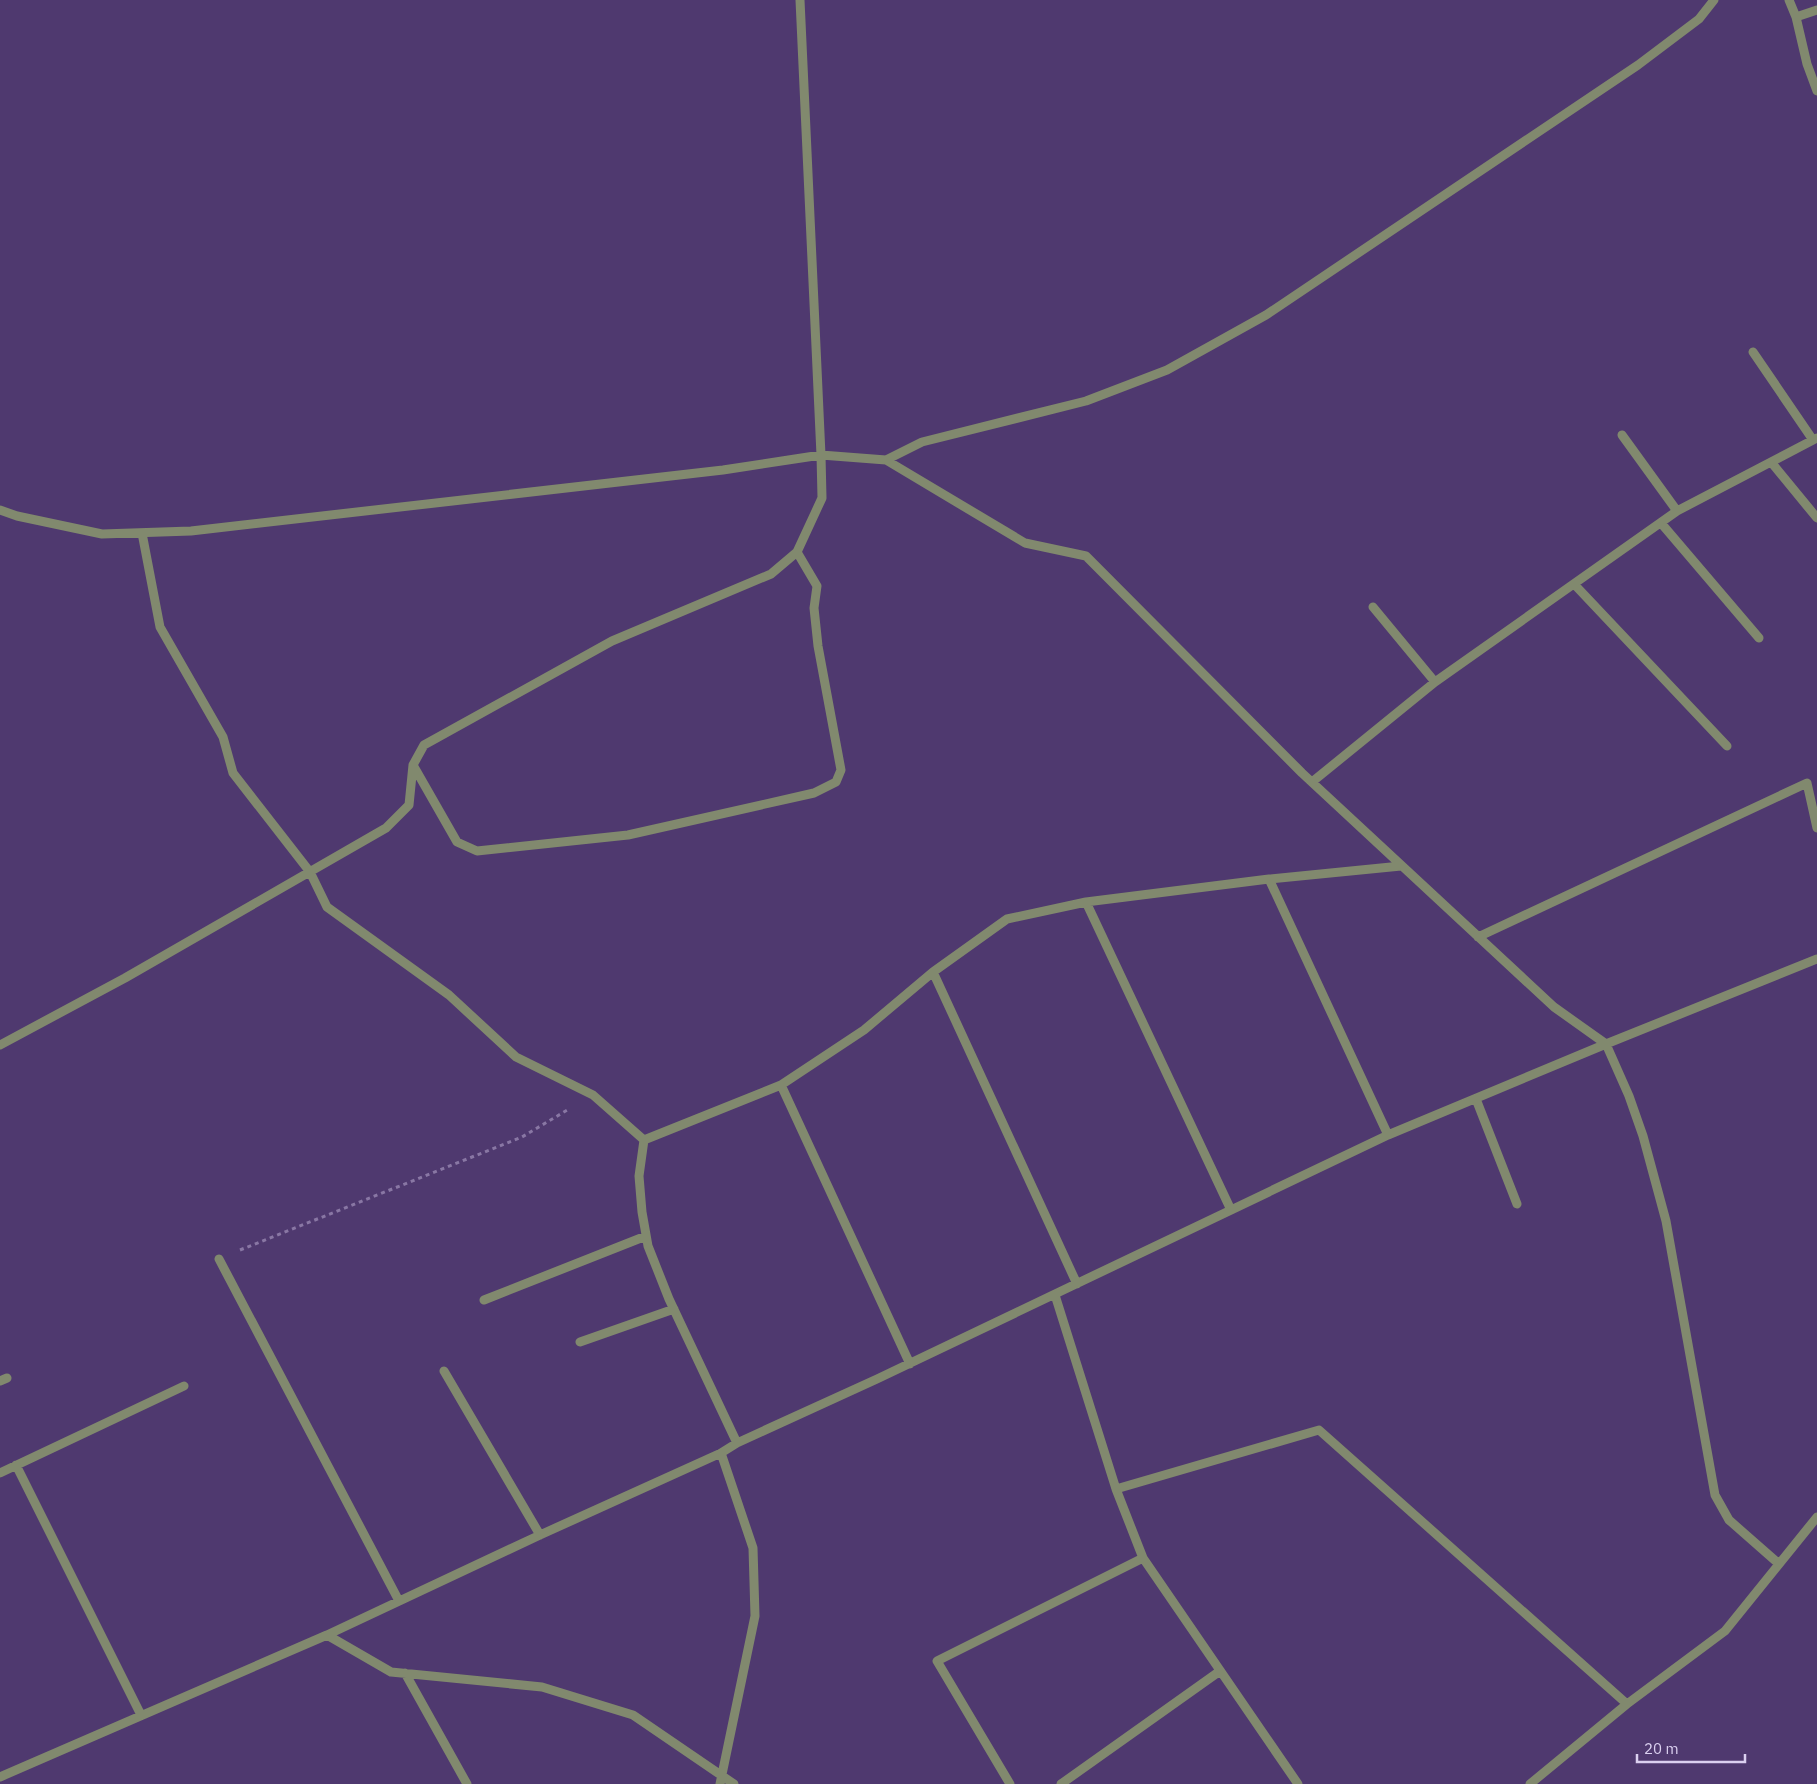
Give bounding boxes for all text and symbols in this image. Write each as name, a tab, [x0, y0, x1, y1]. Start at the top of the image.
scale bar	[1637, 1732, 1744, 1764]
text: 20 m	[1644, 1739, 1679, 1758]

